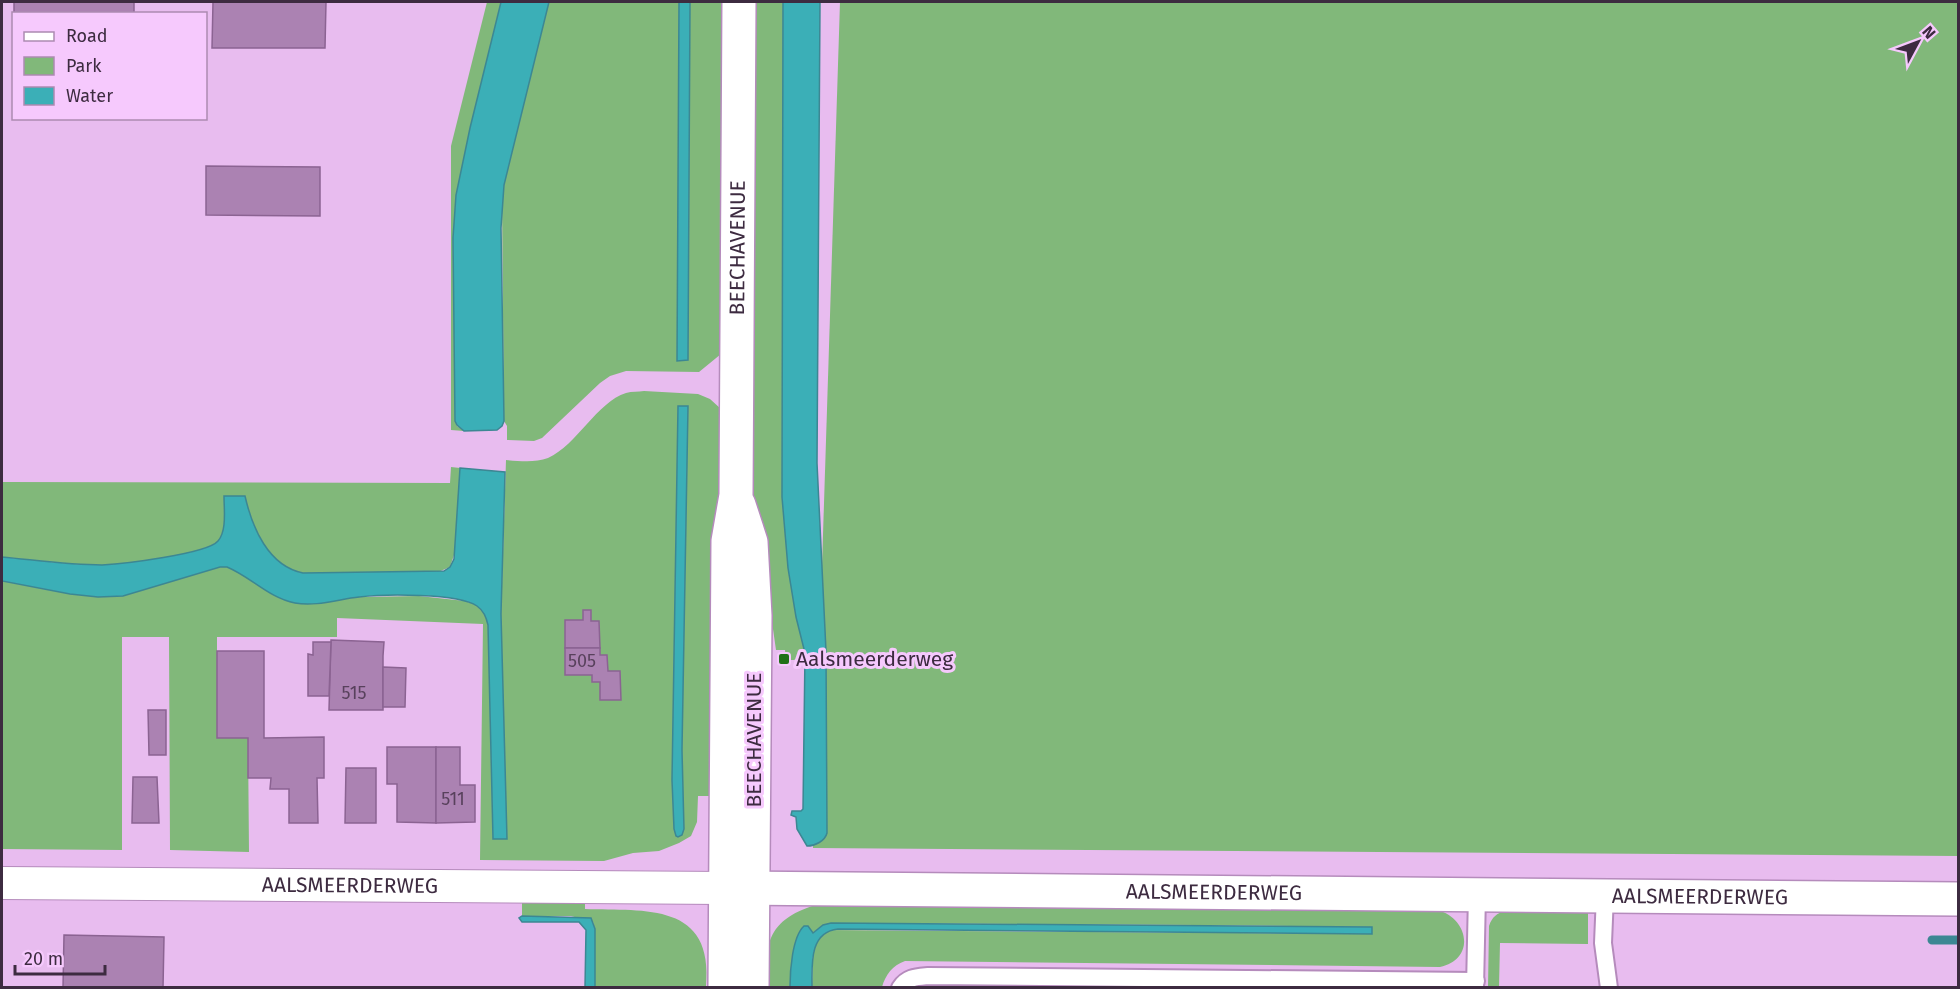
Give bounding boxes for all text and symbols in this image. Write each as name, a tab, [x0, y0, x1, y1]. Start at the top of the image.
legend	[12, 12, 207, 120]
north arrow	[1888, 12, 1948, 72]
text: N	[1918, 22, 1940, 43]
text: Road	[66, 25, 108, 47]
text: Park	[66, 55, 102, 77]
text: Water	[66, 85, 113, 107]
street label: BEECHAVENUE	[724, 180, 751, 315]
place label: Aalsmeerderweg	[796, 646, 953, 672]
house number: 505	[568, 650, 596, 672]
marker: Aalsmeerderweg	[777, 652, 791, 666]
street label: BEECHAVENUE	[741, 672, 767, 808]
house number: 515	[342, 682, 366, 704]
house number: 511	[441, 788, 465, 810]
street label: AALSMEERDERWEG	[262, 872, 438, 899]
street label: AALSMEERDERWEG	[1126, 879, 1302, 906]
street label: AALSMEERDERWEG	[1612, 883, 1788, 910]
scale bar	[15, 938, 105, 976]
text: 20 m	[24, 948, 63, 970]

